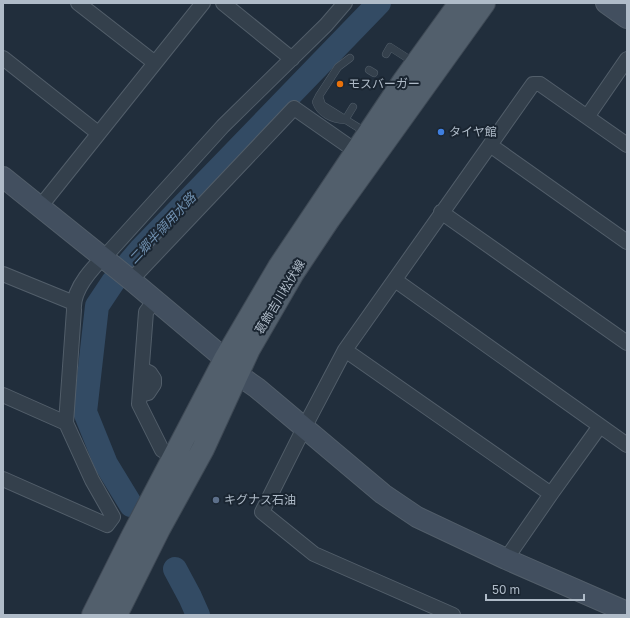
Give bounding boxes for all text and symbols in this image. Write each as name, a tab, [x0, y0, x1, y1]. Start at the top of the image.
place label: モスバーガー	[348, 76, 420, 91]
marker: モスバーガー	[335, 79, 345, 89]
place label: タイヤ館	[449, 124, 497, 139]
marker: タイヤ館	[436, 127, 446, 137]
water label: 二郷半領用水路	[125, 189, 200, 267]
street label: 葛飾吉川松伏線	[252, 257, 308, 337]
place label: キグナス石油	[224, 492, 296, 507]
marker: キグナス石油	[211, 495, 221, 505]
scale bar	[486, 576, 584, 602]
text: 50 m	[492, 582, 520, 597]

